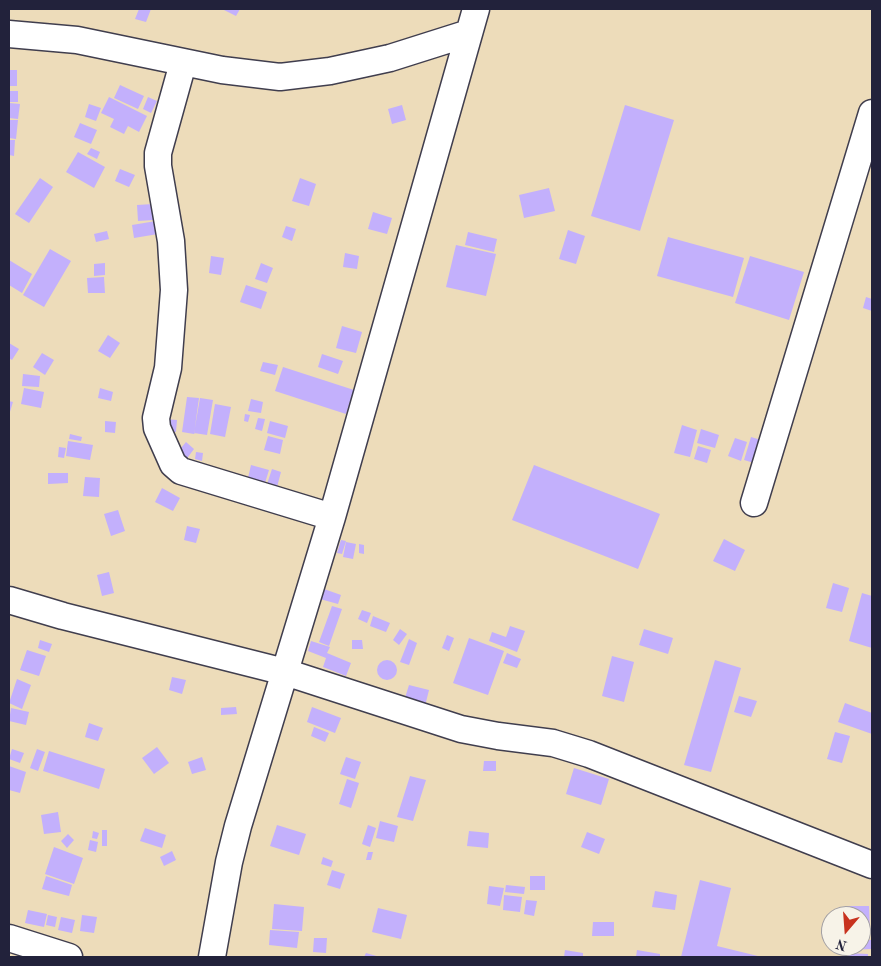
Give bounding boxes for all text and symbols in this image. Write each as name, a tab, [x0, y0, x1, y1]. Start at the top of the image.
north arrow	[821, 906, 871, 956]
text: N	[834, 936, 849, 953]

